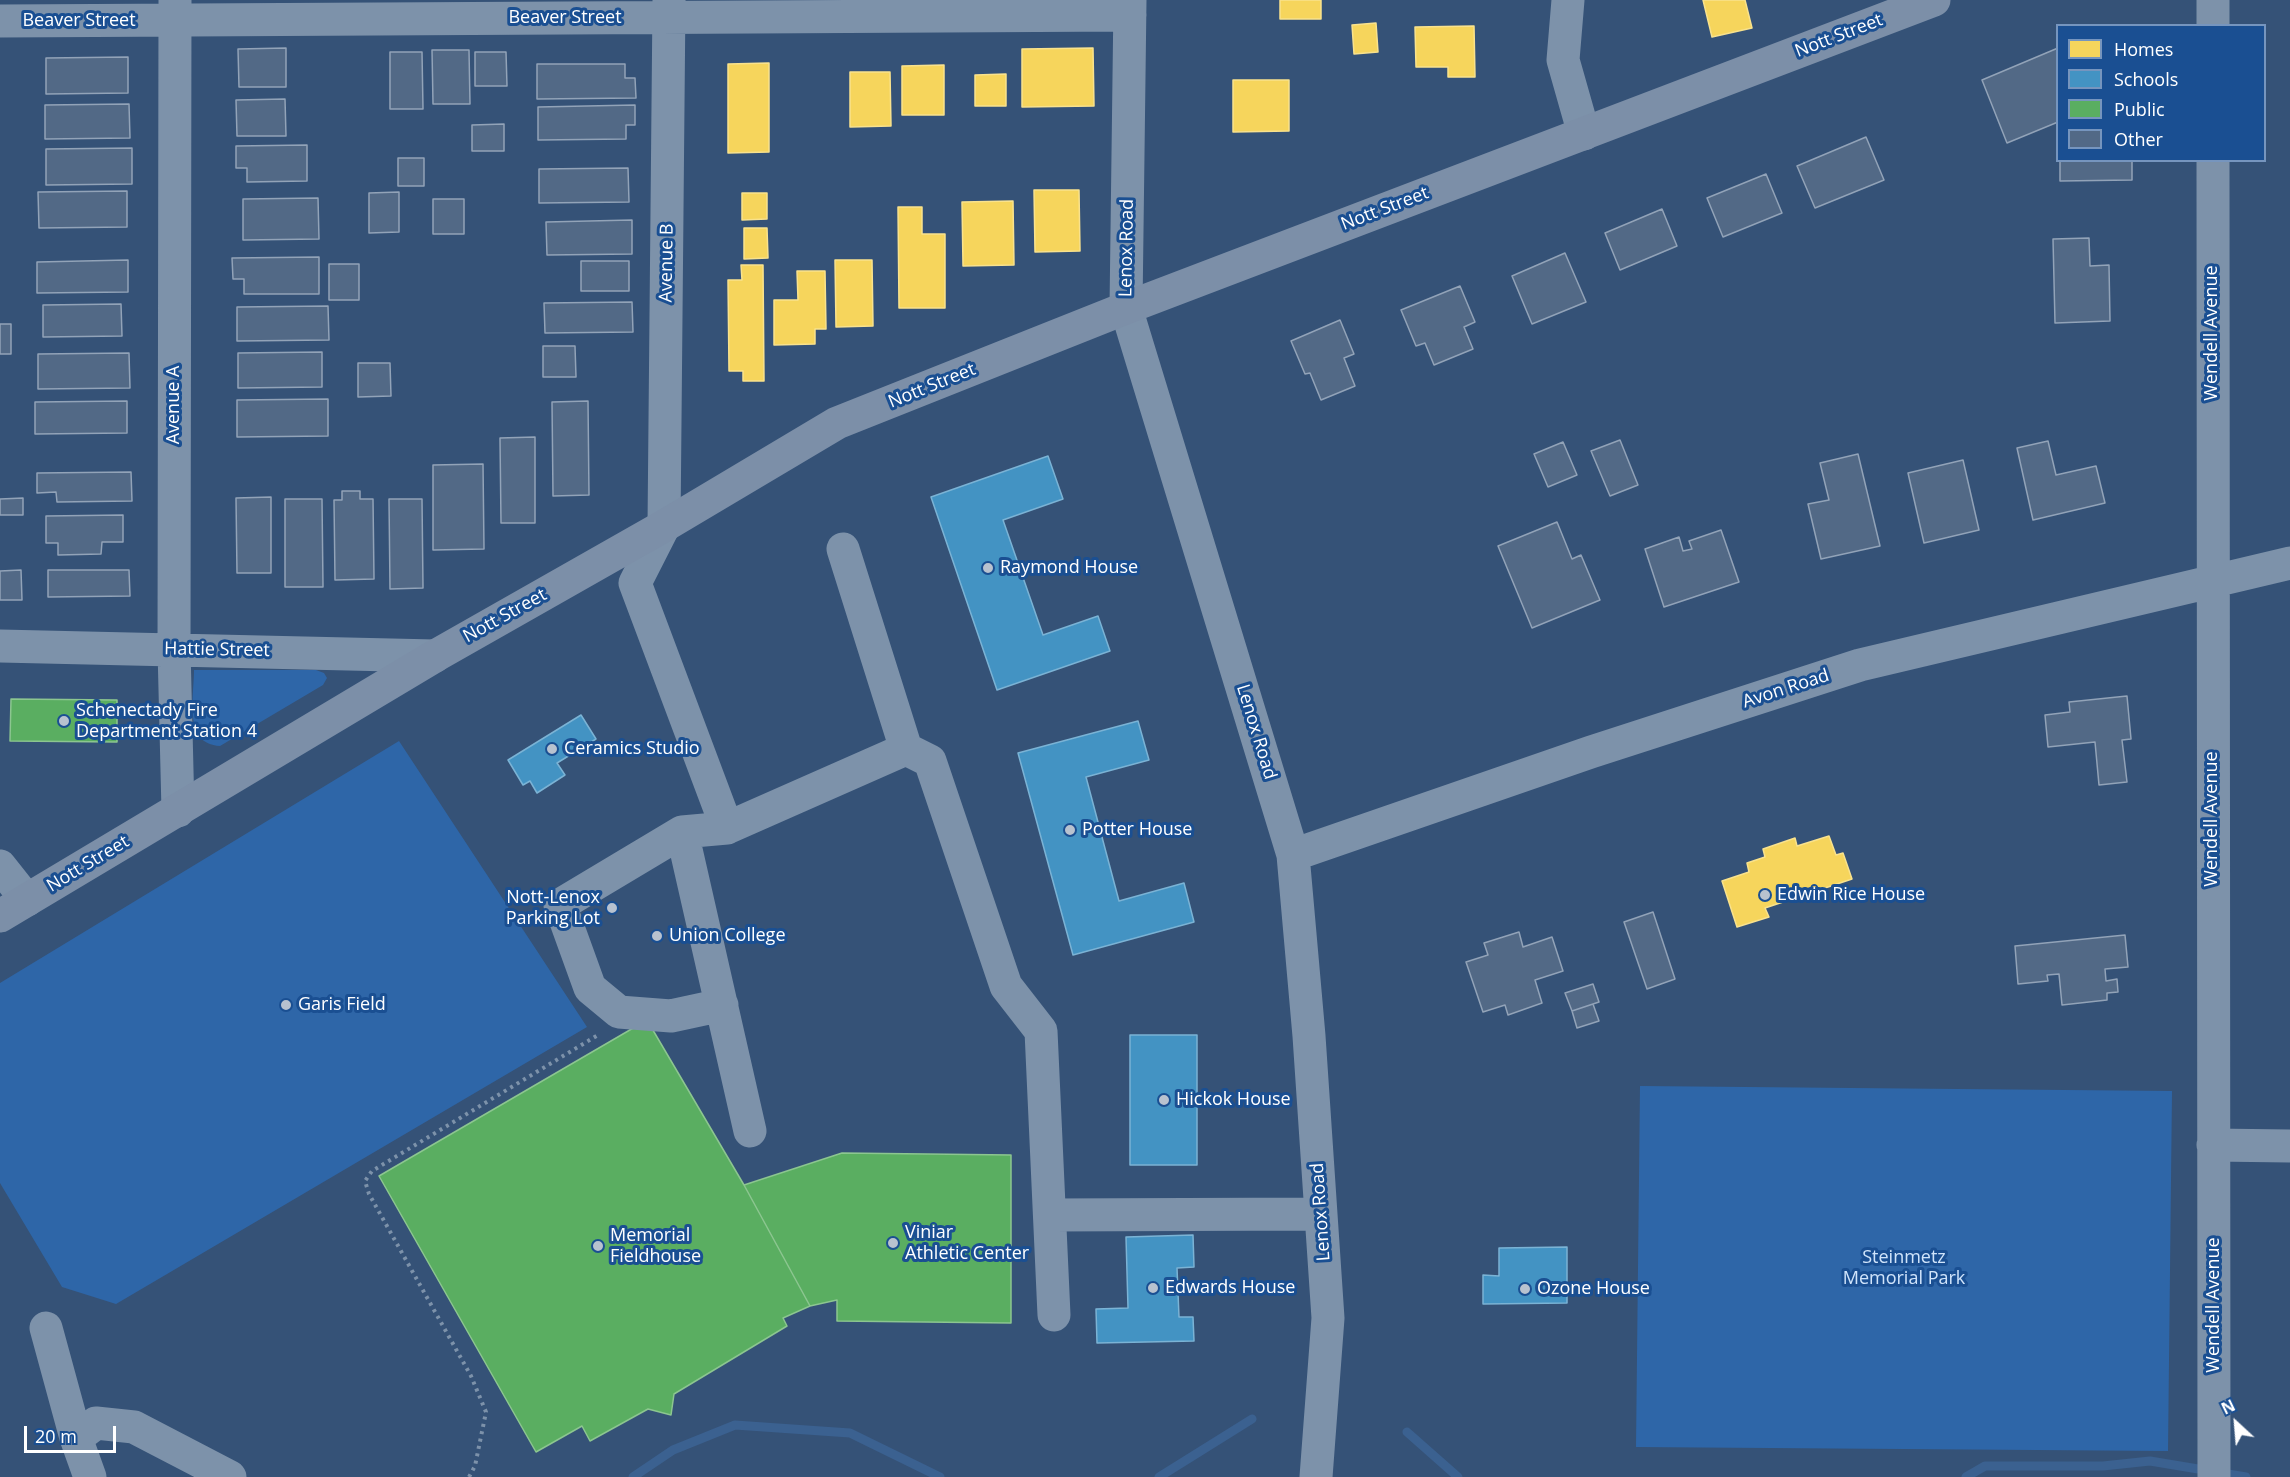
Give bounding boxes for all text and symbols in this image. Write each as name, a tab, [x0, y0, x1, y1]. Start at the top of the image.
street label: Beaver Street	[508, 7, 622, 29]
street label: Nott Street	[1792, 9, 1886, 63]
street label: Beaver Street	[22, 10, 136, 32]
legend	[2056, 24, 2266, 162]
text: Homes	[2114, 37, 2173, 61]
text: Schools	[2114, 67, 2178, 91]
text: Public	[2114, 97, 2165, 121]
text: Other	[2114, 127, 2163, 151]
street label: Nott Street	[1338, 182, 1432, 236]
street label: Lenox Road	[1115, 199, 1139, 297]
street label: Avenue B	[656, 223, 678, 303]
street label: Wendell Avenue	[2201, 265, 2223, 401]
street label: Nott Street	[885, 359, 979, 413]
street label: Avenue A	[163, 366, 185, 444]
place label: Raymond House	[1000, 557, 1138, 579]
marker: Raymond House	[981, 561, 995, 575]
street label: Nott Street	[459, 584, 551, 648]
street label: Hattie Street	[164, 638, 270, 662]
street label: Avon Road	[1740, 665, 1832, 713]
street label: Lenox Road	[1231, 682, 1281, 782]
place label: Schenectady Fire Department Station 4	[76, 700, 257, 742]
marker: Schenectady Fire Department Station 4	[57, 714, 71, 728]
place label: Ceramics Studio	[564, 738, 700, 760]
marker: Ceramics Studio	[545, 742, 559, 756]
street label: Wendell Avenue	[2201, 751, 2223, 887]
place label: Potter House	[1082, 819, 1192, 841]
marker: Potter House	[1063, 823, 1077, 837]
street label: Nott Street	[43, 831, 133, 897]
place label: Edwin Rice House	[1777, 884, 1925, 906]
place label: Nott-Lenox Parking Lot	[506, 887, 600, 930]
marker: Edwin Rice House	[1758, 888, 1772, 902]
marker: Nott-Lenox Parking Lot	[605, 901, 619, 915]
place label: Union College	[669, 925, 785, 947]
marker: Union College	[650, 929, 664, 943]
place label: Garis Field	[298, 994, 386, 1016]
marker: Garis Field	[279, 998, 293, 1012]
place label: Hickok House	[1176, 1089, 1291, 1111]
marker: Hickok House	[1157, 1093, 1171, 1107]
street label: Lenox Road	[1307, 1162, 1335, 1262]
place label: Viniar Athletic Center	[905, 1222, 1029, 1264]
place label: Memorial Fieldhouse	[610, 1225, 701, 1268]
marker: Viniar Athletic Center	[886, 1236, 900, 1250]
street label: Wendell Avenue	[2203, 1237, 2225, 1373]
marker: Memorial Fieldhouse	[591, 1239, 605, 1253]
park label: Steinmetz Memorial Park	[1843, 1247, 1965, 1290]
place label: Edwards House	[1165, 1277, 1295, 1299]
place label: Ozone House	[1537, 1278, 1650, 1300]
marker: Edwards House	[1146, 1281, 1160, 1295]
marker: Ozone House	[1518, 1282, 1532, 1296]
north arrow	[2206, 1393, 2266, 1453]
text: N	[2217, 1394, 2239, 1420]
scale bar	[27, 1414, 118, 1452]
text: 20 m	[35, 1424, 77, 1448]

